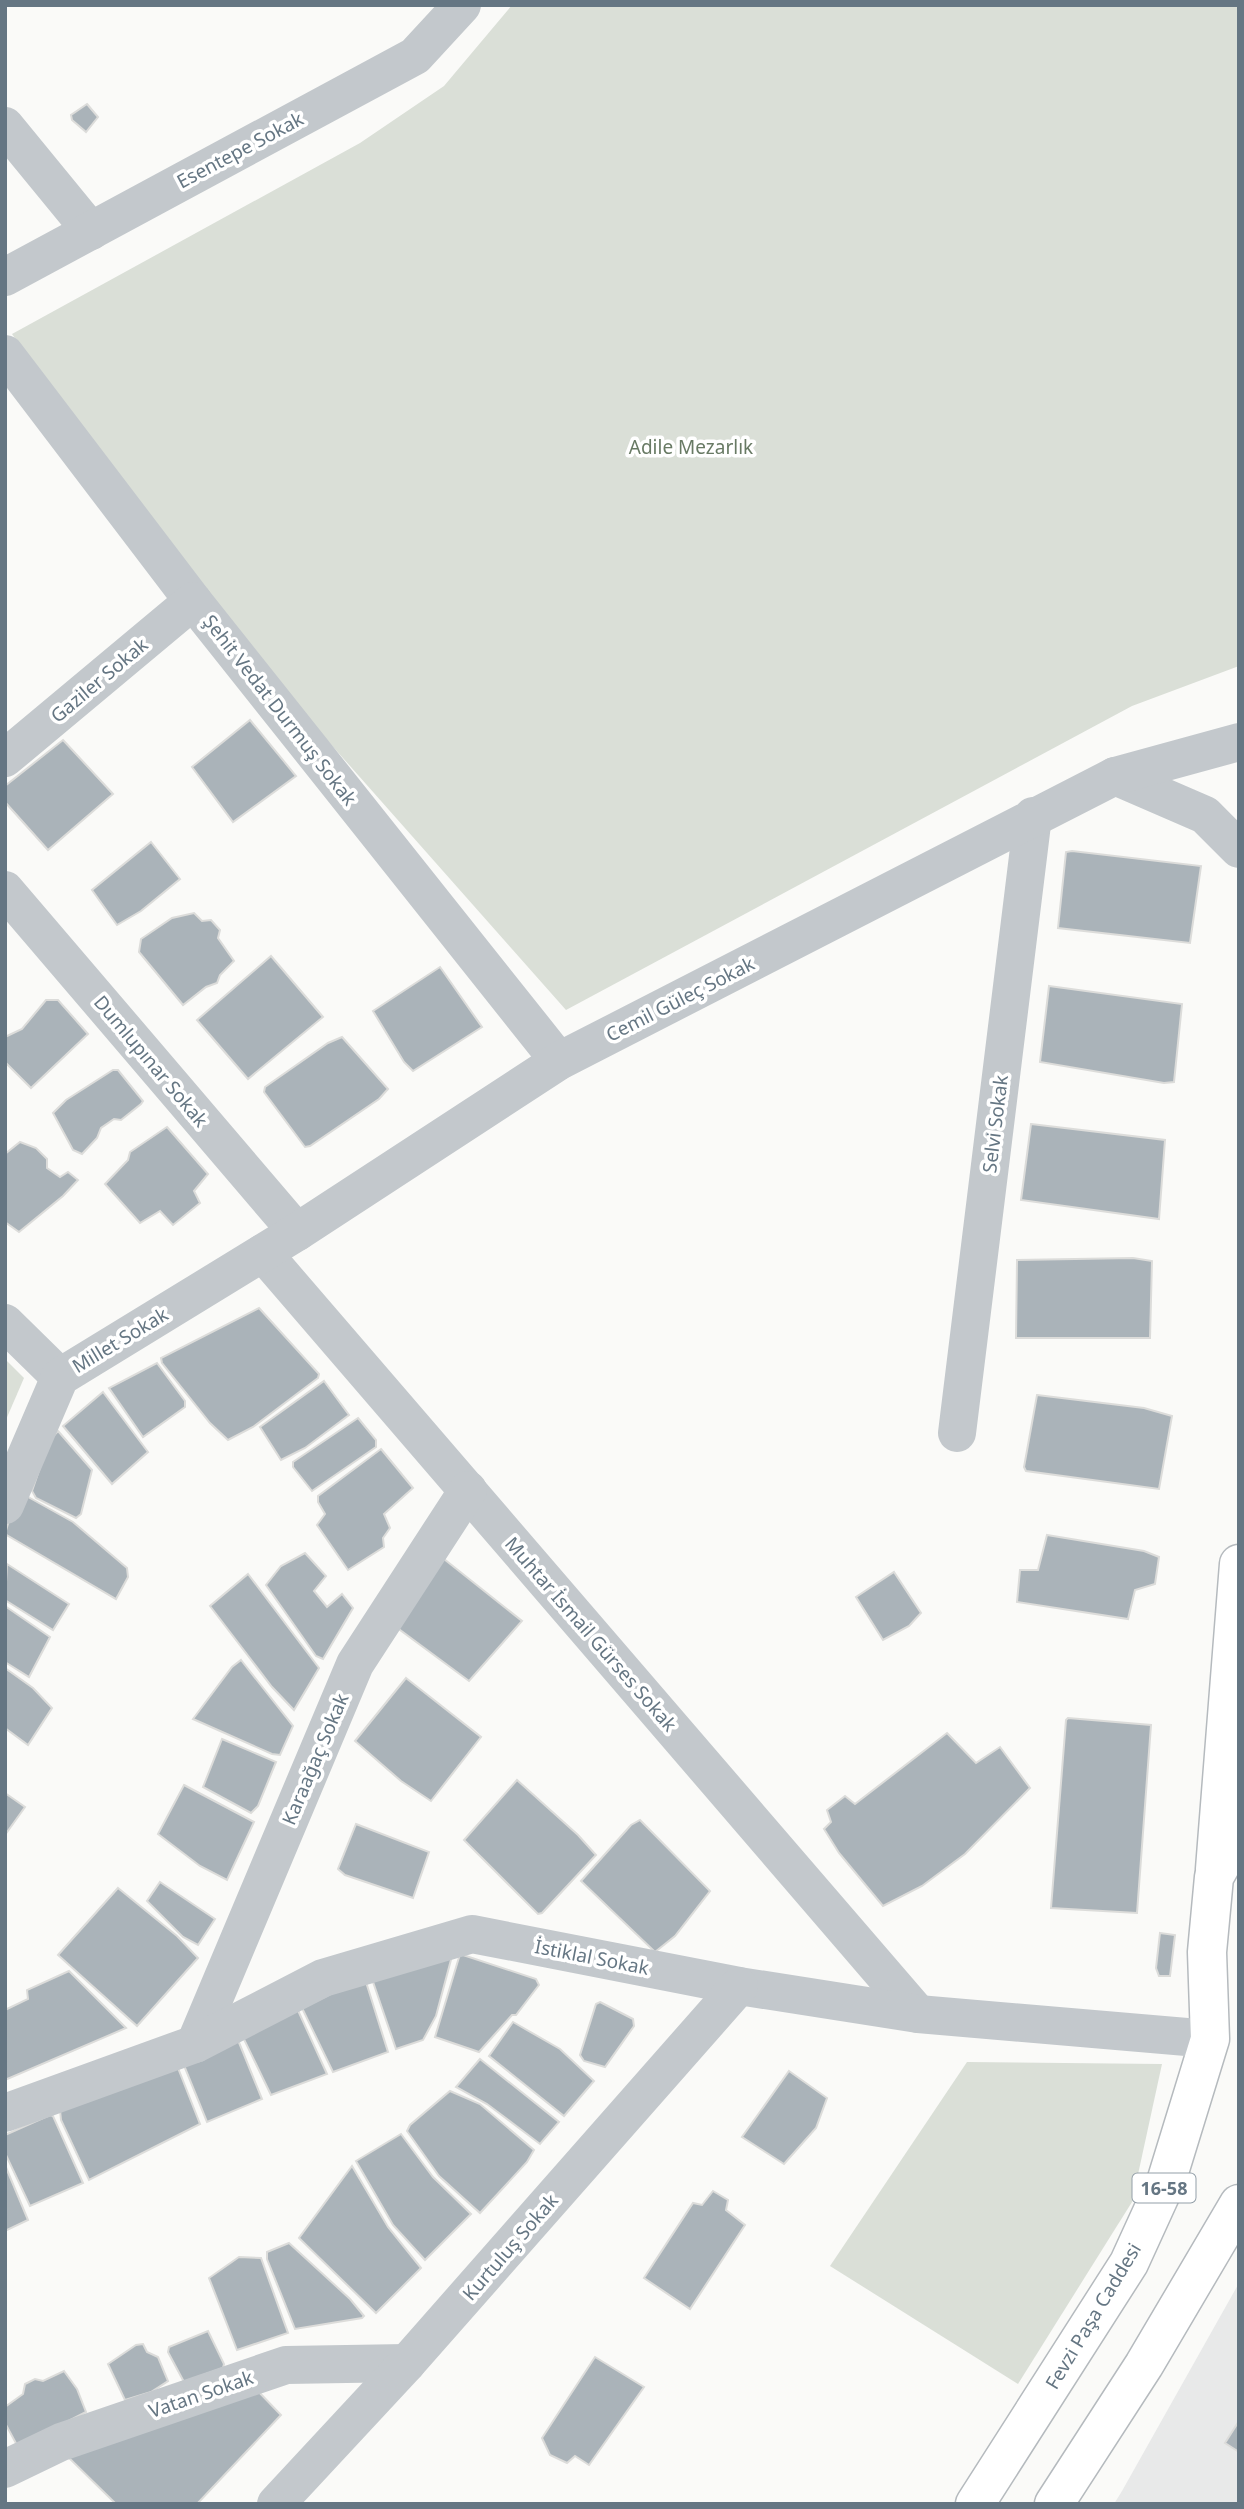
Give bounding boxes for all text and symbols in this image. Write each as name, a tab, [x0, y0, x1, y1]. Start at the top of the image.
street label: Esentepe Sokak	[172, 106, 308, 194]
park label: Adile Mezarlık	[629, 434, 753, 460]
street label: Şehit Vedat Durmuş Sokak	[197, 609, 363, 811]
street label: Gaziler Sokak	[45, 632, 153, 728]
street label: Cemil Güleç Sokak	[601, 950, 759, 1048]
street label: Dumlupınar Sokak	[88, 990, 214, 1132]
street label: Selvi Sokak	[976, 1074, 1014, 1174]
street label: Millet Sokak	[67, 1301, 173, 1379]
street label: Muhtar İsmail Gürses Sokak	[499, 1531, 683, 1737]
street label: Karaağaç Sokak	[276, 1689, 354, 1829]
street label: İstiklal Sokak	[533, 1933, 651, 1981]
road number: 16-58	[1132, 2174, 1196, 2202]
street label: Kurtuluş Sokak	[456, 2188, 564, 2306]
street label: Fevzi Paşa Caddesi	[1039, 2238, 1147, 2394]
street label: Vatan Sokak	[145, 2364, 257, 2424]

